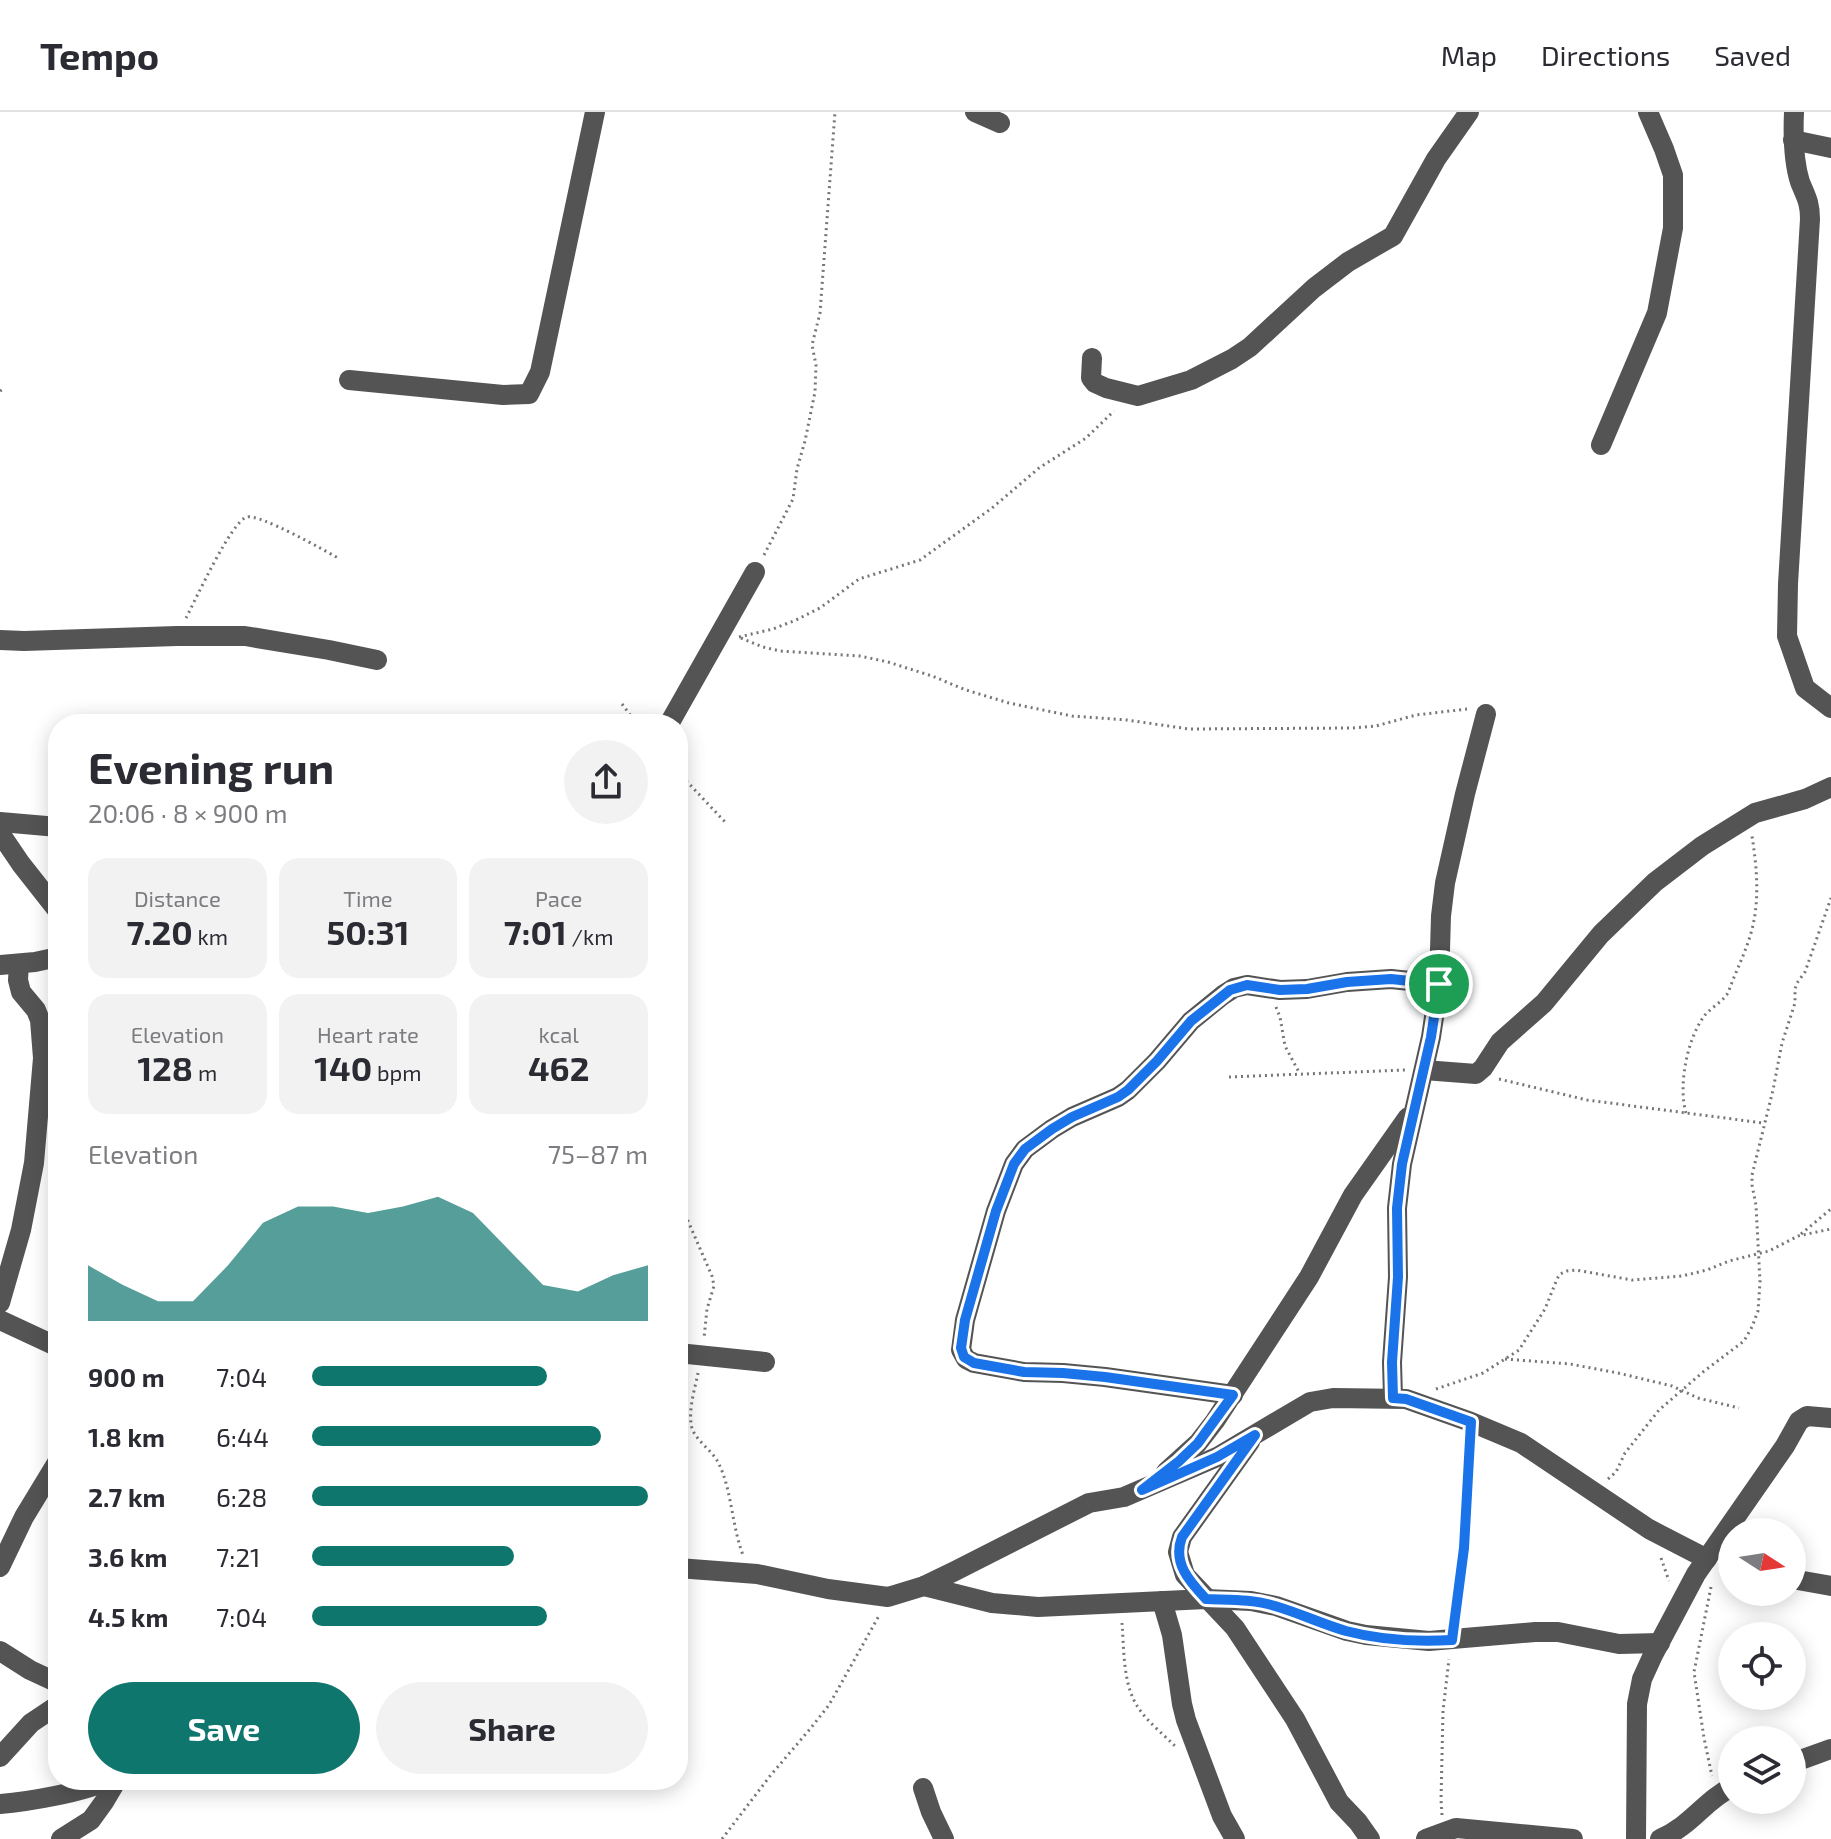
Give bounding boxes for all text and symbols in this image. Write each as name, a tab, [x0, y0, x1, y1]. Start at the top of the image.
text: Tempo	[40, 32, 159, 78]
text: Map	[1441, 38, 1497, 72]
text: Directions	[1541, 38, 1670, 72]
text: Saved	[1714, 38, 1791, 72]
text: Evening run	[88, 740, 334, 793]
button: share	[564, 740, 648, 824]
text: 20:06 · 8 × 900 m	[88, 797, 287, 828]
text: Distance	[134, 885, 221, 911]
text: Time	[343, 885, 393, 911]
text: Pace	[535, 885, 582, 911]
text: 7.20	[127, 911, 193, 952]
text: 50:31	[327, 911, 409, 952]
text: 7:01	[504, 911, 567, 952]
text: km	[193, 923, 228, 949]
text: /km	[567, 923, 613, 949]
pin	[1405, 950, 1473, 1018]
icon: arrive	[1417, 962, 1461, 1006]
text: Elevation	[131, 1021, 224, 1047]
text: Heart rate	[317, 1021, 419, 1047]
text: kcal	[539, 1021, 579, 1047]
text: 128	[137, 1047, 193, 1088]
text: 140	[314, 1047, 372, 1088]
text: 462	[528, 1047, 589, 1088]
text: m	[193, 1059, 217, 1085]
text: bpm	[372, 1059, 422, 1085]
text: Elevation	[88, 1138, 198, 1169]
text: 75–87 m	[548, 1138, 648, 1169]
text: 900 m	[88, 1361, 165, 1392]
text: 7:04	[216, 1361, 267, 1392]
text: 1.8 km	[88, 1421, 165, 1452]
text: 6:44	[216, 1421, 269, 1452]
text: 2.7 km	[88, 1481, 165, 1512]
text: 6:28	[216, 1481, 267, 1512]
north arrow	[1718, 1518, 1806, 1606]
map controls	[1718, 1518, 1806, 1814]
text: 3.6 km	[88, 1541, 167, 1572]
text: 7:21	[216, 1541, 260, 1572]
text: 4.5 km	[88, 1601, 168, 1632]
text: 7:04	[216, 1601, 267, 1632]
button: locate	[1718, 1622, 1806, 1710]
button: Save	[88, 1682, 360, 1774]
button: Share	[376, 1682, 648, 1774]
button: layers	[1718, 1726, 1806, 1814]

